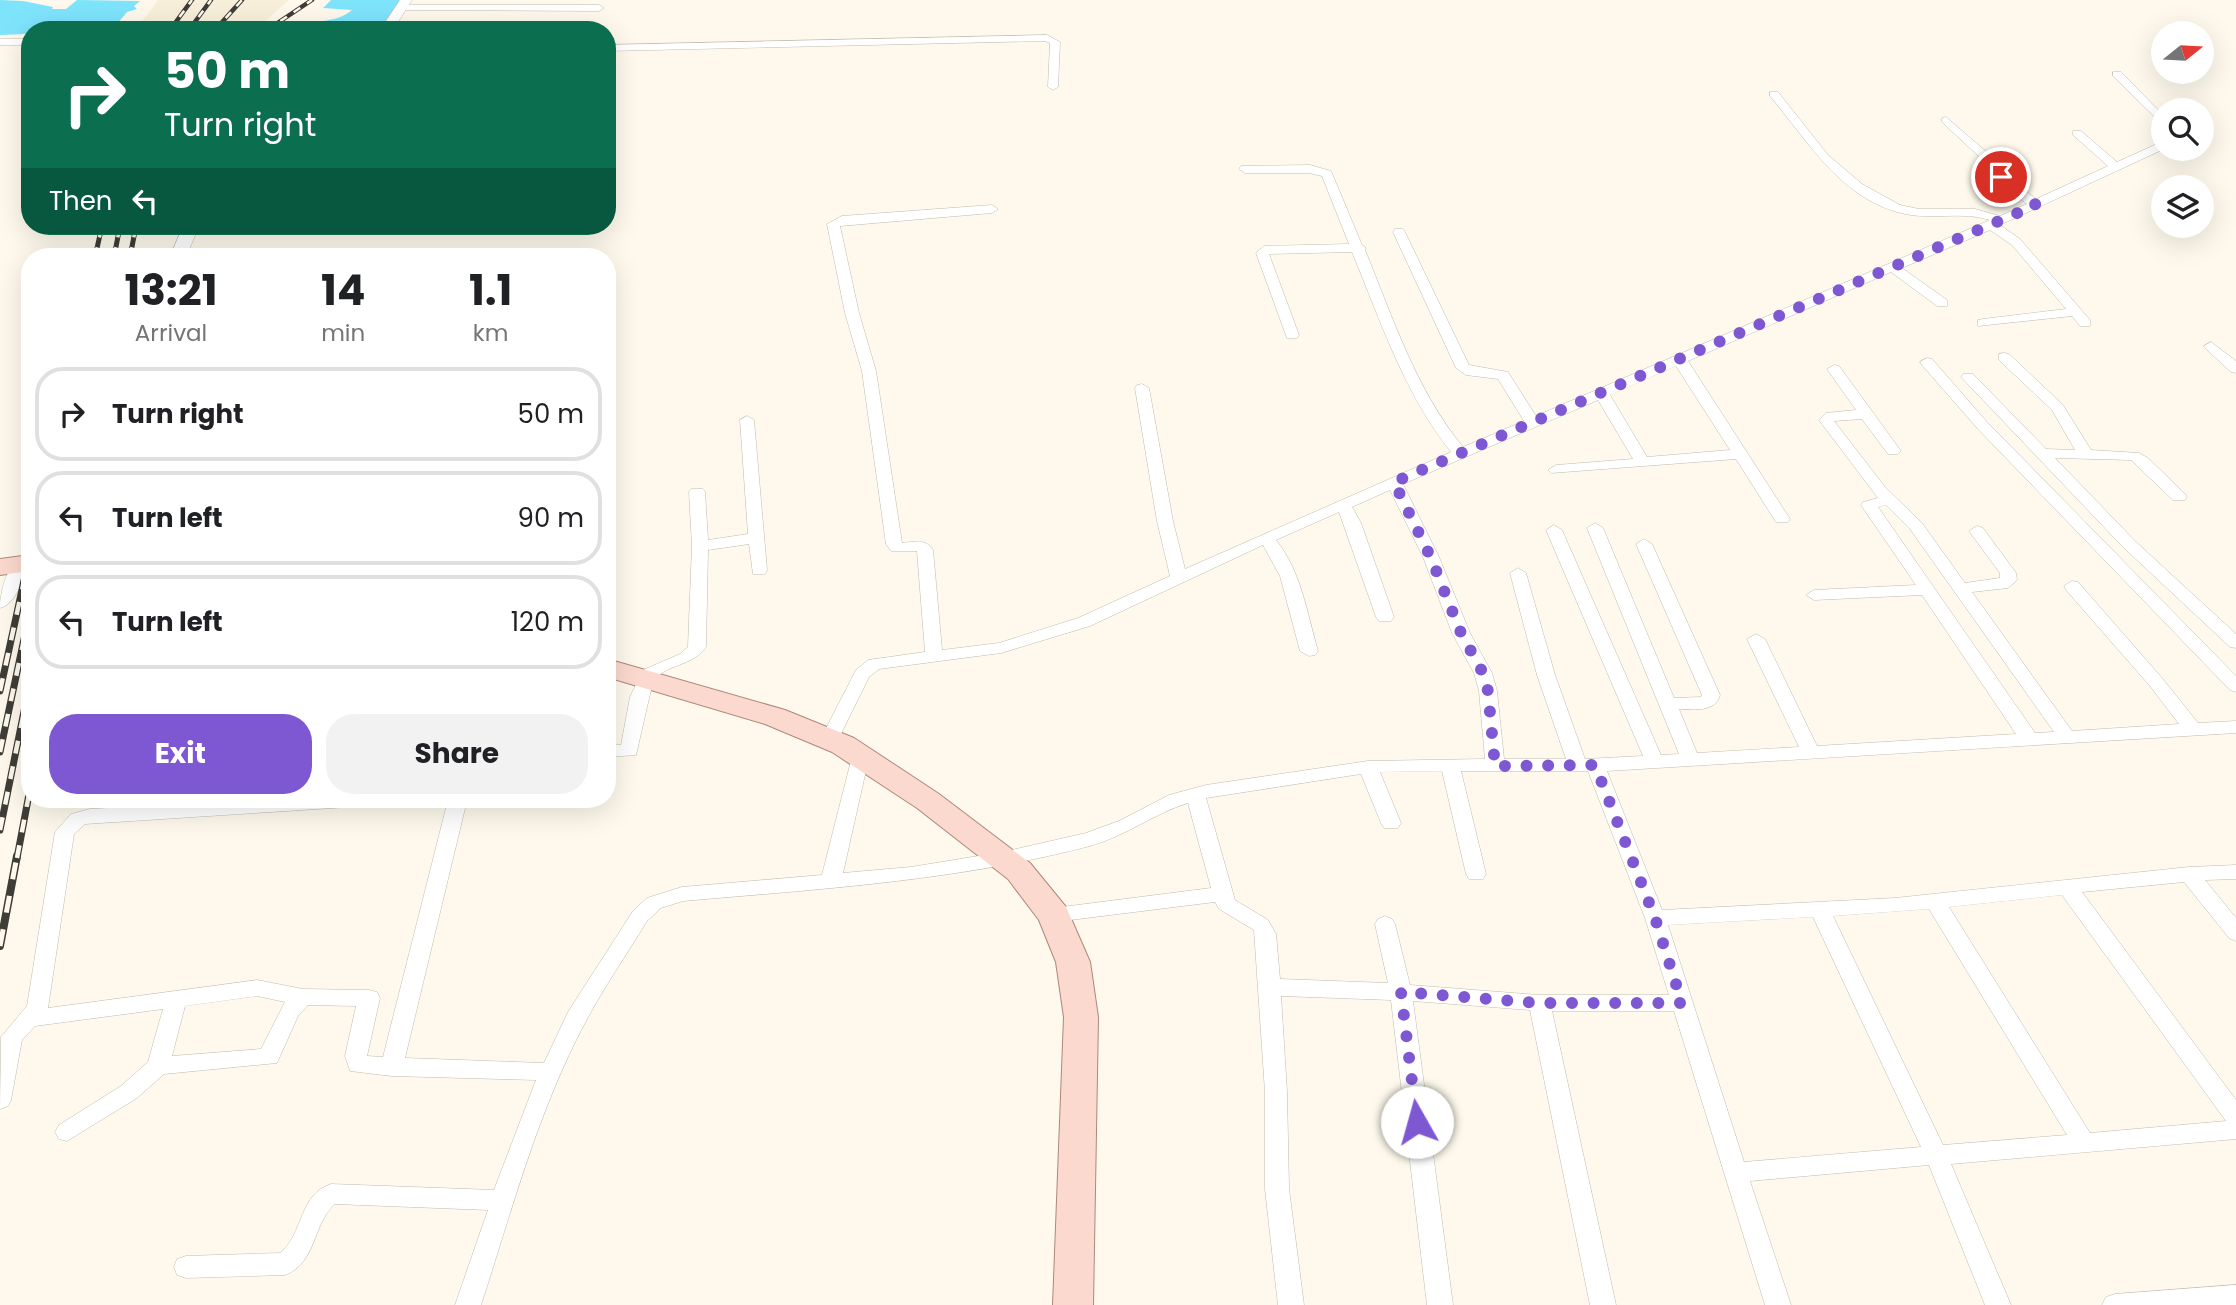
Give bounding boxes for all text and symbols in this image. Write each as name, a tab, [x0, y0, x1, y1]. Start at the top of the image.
north arrow	[2151, 21, 2214, 84]
map controls	[2151, 21, 2214, 238]
text: 50 m	[164, 37, 290, 105]
icon: right	[49, 49, 140, 140]
button: search	[2151, 98, 2214, 161]
text: Turn right	[164, 102, 316, 147]
pin	[1971, 147, 2031, 207]
icon: arrive	[1982, 158, 2020, 196]
button: layers	[2151, 175, 2214, 238]
icon: left	[126, 182, 164, 220]
text: Then	[49, 183, 112, 219]
text: 13:21	[125, 261, 218, 320]
text: 14	[321, 261, 365, 320]
text: 1.1	[469, 261, 512, 320]
text: Arrival	[135, 317, 207, 349]
text: min	[321, 317, 365, 349]
text: km	[473, 317, 508, 349]
icon: right	[53, 395, 91, 433]
text: Turn right	[112, 396, 244, 432]
text: 50 m	[518, 396, 584, 432]
icon: left	[53, 499, 91, 537]
text: Turn left	[112, 500, 223, 536]
text: 90 m	[518, 500, 584, 536]
icon: left	[53, 603, 91, 641]
text: Turn left	[112, 604, 223, 640]
text: 120 m	[511, 604, 584, 640]
button: Exit	[49, 714, 312, 794]
button: Share	[326, 714, 588, 794]
position arrow	[1380, 1085, 1454, 1159]

